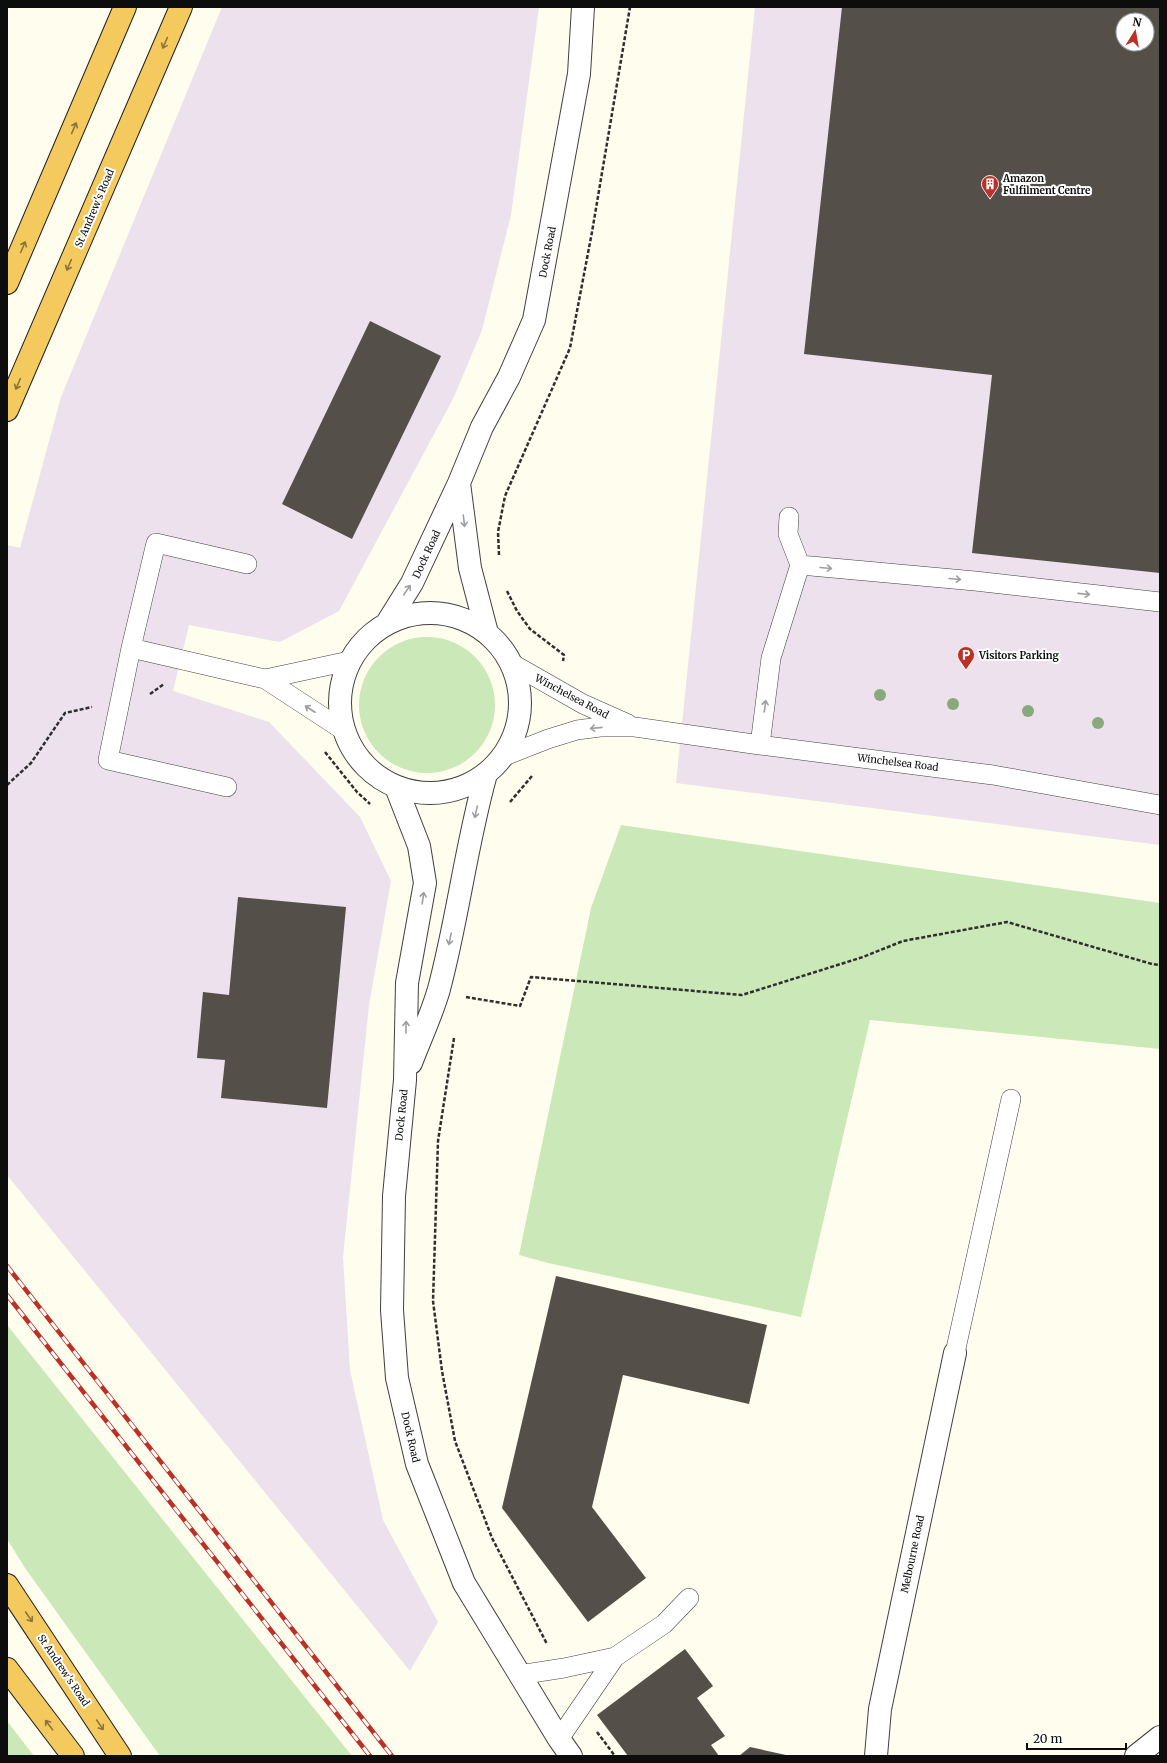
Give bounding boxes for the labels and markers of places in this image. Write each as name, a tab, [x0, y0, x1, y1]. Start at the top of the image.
place label: Amazon Fulfilment Centre	[1002, 172, 1091, 197]
building icon: Amazon Fulfilment Centre	[980, 174, 1000, 199]
parking icon: Visitors Parking	[956, 645, 976, 670]
place label: Visitors Parking	[978, 649, 1060, 662]

